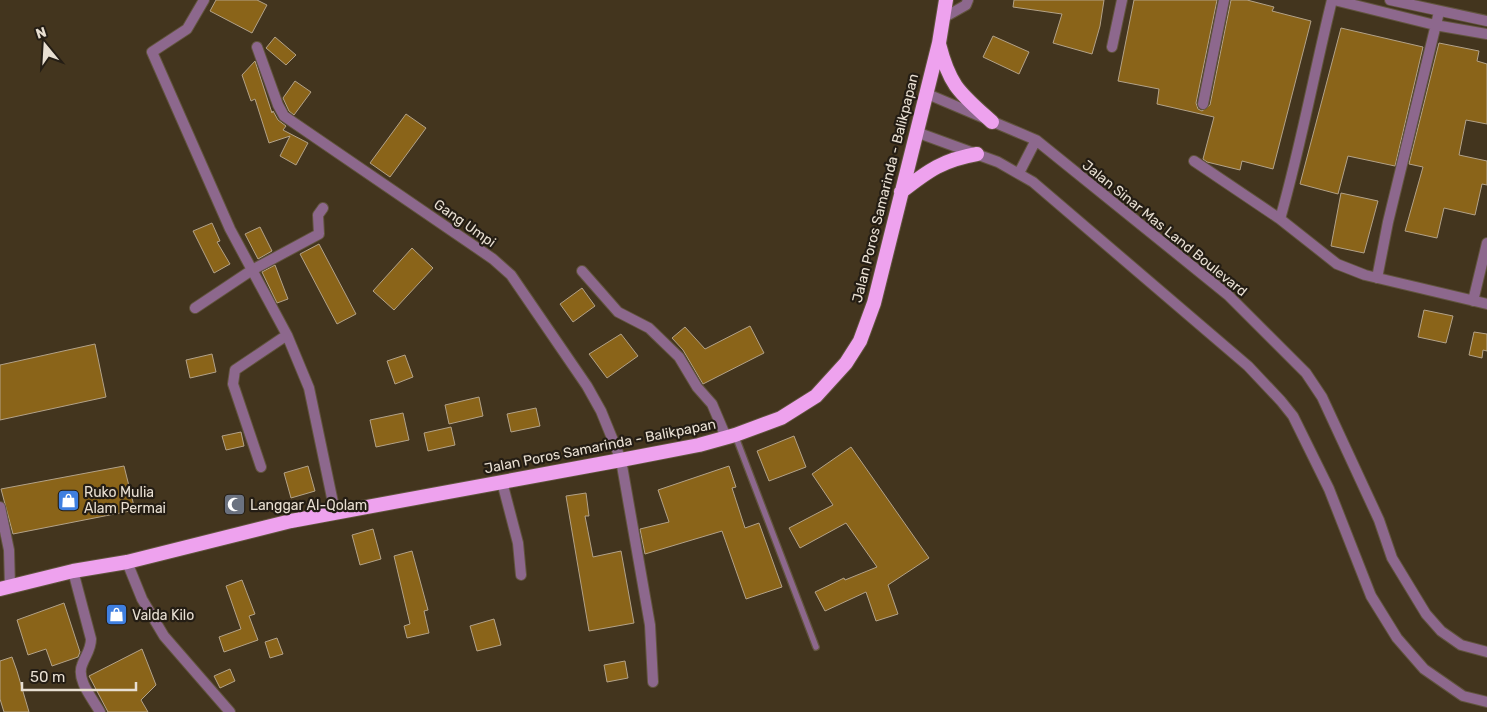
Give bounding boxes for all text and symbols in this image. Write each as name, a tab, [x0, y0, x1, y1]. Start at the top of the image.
north arrow	[20, 20, 70, 70]
text: N	[34, 23, 49, 43]
street label: Jalan Poros Samarinda - Balikpapan	[849, 72, 922, 304]
street label: Jalan Sinar Mas Land Boulevard	[1079, 157, 1251, 300]
street label: Gang Umpi	[431, 196, 499, 251]
street label: Jalan Poros Samarinda - Balikpapan	[483, 416, 717, 477]
place label: Ruko Mulia Alam Permai	[84, 484, 166, 517]
shop icon: Ruko Mulia Alam Permai	[56, 488, 80, 512]
mosque icon: Langgar Al-Qolam	[222, 493, 246, 517]
place label: Langgar Al-Qolam	[250, 497, 367, 514]
shop icon: Valda Kilo	[104, 603, 128, 627]
place label: Valda Kilo	[132, 607, 194, 624]
scale bar	[22, 660, 136, 692]
text: 50 m	[30, 668, 65, 686]

